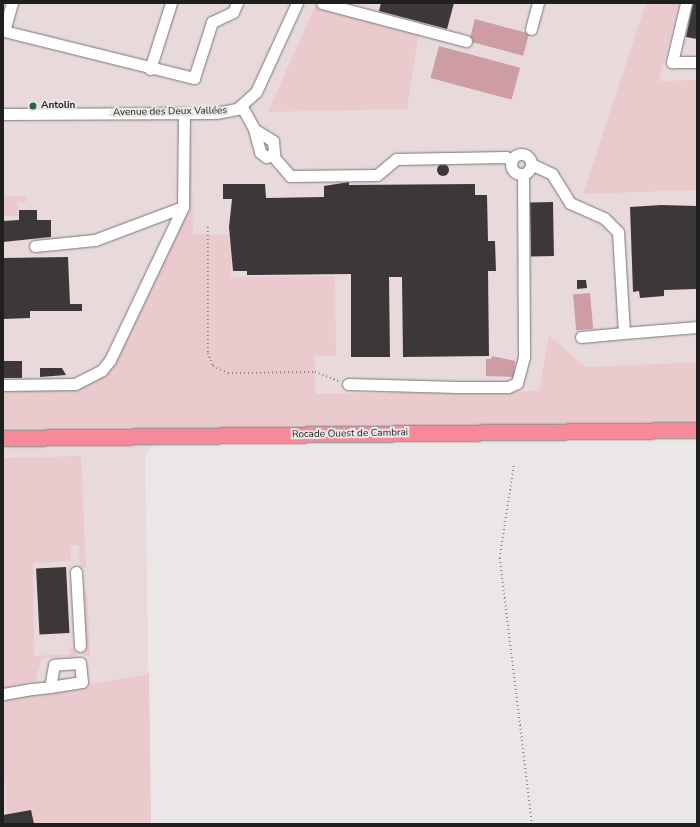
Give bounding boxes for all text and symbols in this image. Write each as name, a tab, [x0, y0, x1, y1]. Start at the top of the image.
place label: Antolin	[41, 100, 75, 112]
marker: Antolin	[28, 101, 38, 111]
street label: Avenue des Deux Vallées	[113, 105, 227, 119]
street label: Rocade Ouest de Cambrai	[292, 427, 408, 441]

